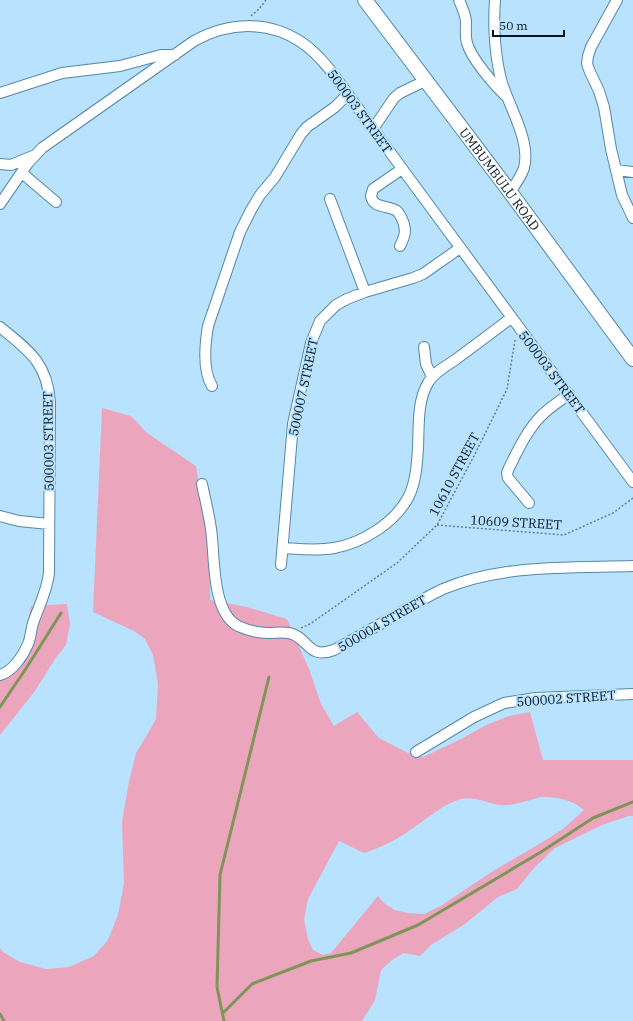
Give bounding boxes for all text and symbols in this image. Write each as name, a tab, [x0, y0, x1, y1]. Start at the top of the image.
scale bar	[493, 12, 564, 38]
text: 50 m	[499, 18, 528, 33]
street label: 500003 STREET	[323, 66, 396, 157]
street label: UMBUMBULU ROAD	[455, 124, 543, 234]
street label: 500003 STREET	[515, 327, 589, 418]
street label: 500007 STREET	[285, 336, 322, 438]
street label: 500003 STREET	[39, 391, 58, 491]
street label: 10610 STREET	[425, 429, 484, 519]
street label: 10609 STREET	[470, 512, 563, 533]
street label: 500004 STREET	[335, 591, 430, 656]
street label: 500002 STREET	[516, 687, 617, 710]

